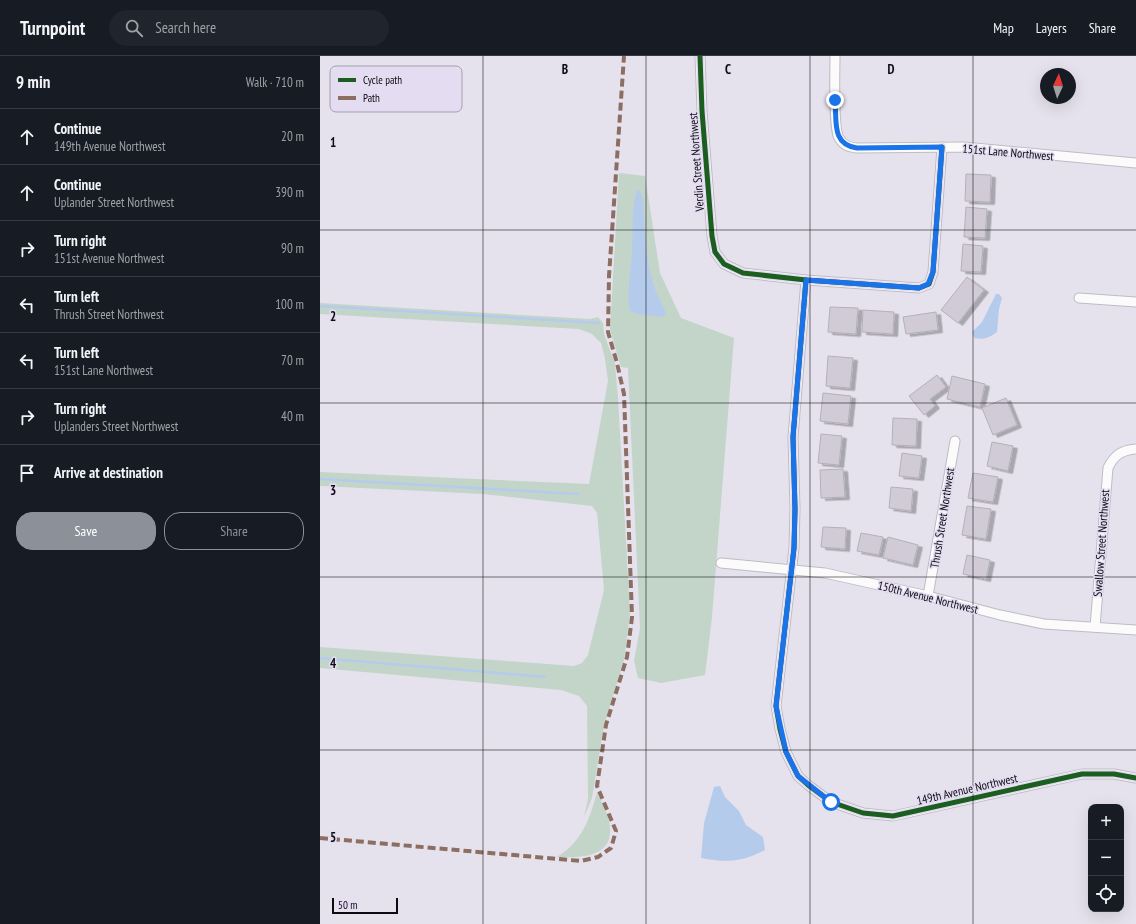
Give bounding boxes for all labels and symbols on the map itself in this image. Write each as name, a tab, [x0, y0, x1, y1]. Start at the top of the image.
text: B	[562, 61, 568, 78]
text: C	[725, 61, 731, 78]
text: D	[888, 61, 895, 78]
legend	[330, 66, 462, 112]
north arrow	[1040, 68, 1076, 104]
text: Cycle path	[363, 73, 402, 87]
text: Path	[363, 91, 380, 105]
route end	[826, 91, 844, 109]
street label: Verdin Street Northwest	[685, 111, 707, 213]
text: 1	[330, 134, 336, 151]
street label: 151st Lane Northwest	[962, 141, 1055, 164]
text: 2	[330, 308, 336, 325]
street label: Thrush Street Northwest	[927, 466, 957, 569]
text: 3	[330, 482, 336, 499]
street label: Swallow Street Northwest	[1090, 488, 1112, 597]
street label: 150th Avenue Northwest	[876, 577, 980, 617]
text: 4	[330, 655, 337, 672]
street label: 149th Avenue Northwest	[915, 770, 1020, 808]
route start	[822, 793, 840, 811]
text: 5	[330, 829, 336, 846]
scale bar	[332, 896, 398, 915]

